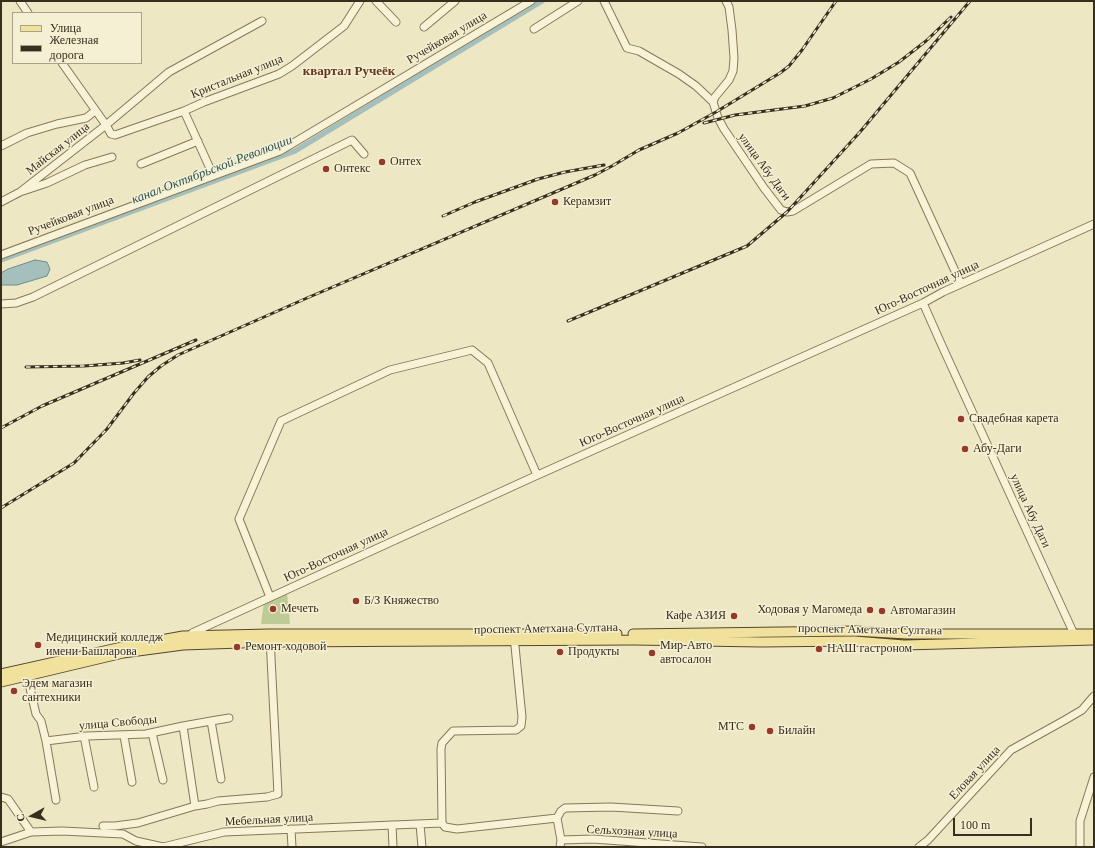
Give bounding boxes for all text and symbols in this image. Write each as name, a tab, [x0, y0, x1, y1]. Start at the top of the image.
street label: Ручейковая улица	[404, 8, 490, 68]
legend	[12, 12, 142, 64]
text: Улица	[50, 21, 81, 35]
text: Железная дорога	[50, 33, 99, 62]
street label: Кристальная улица	[189, 52, 285, 102]
district label: квартал Ручеёк	[303, 64, 395, 80]
street label: Майская улица	[23, 120, 93, 178]
street label: улица Абу Даги	[735, 130, 793, 204]
water label: канал Октябрьской Революции	[129, 132, 295, 208]
place label: Онтех	[390, 155, 422, 169]
marker: Онтех	[377, 157, 387, 167]
place label: Онтекс	[334, 162, 371, 176]
marker: Онтекс	[321, 164, 331, 174]
street label: Ручейковая улица	[26, 193, 116, 239]
place label: Керамзит	[563, 195, 611, 209]
marker: Керамзит	[550, 197, 560, 207]
street label: Юго-Восточная улица	[873, 258, 981, 318]
street label: Юго-Восточная улица	[577, 391, 687, 451]
place label: Свадебная карета	[969, 412, 1059, 426]
marker: Свадебная карета	[956, 414, 966, 424]
place label: Абу-Даги	[973, 442, 1022, 456]
marker: Абу-Даги	[960, 444, 970, 454]
street label: улица Абу Даги	[1007, 472, 1053, 550]
street label: Юго-Восточная улица	[282, 525, 390, 585]
place label: Б/З Княжество	[364, 594, 439, 608]
marker: Б/З Княжество	[351, 596, 361, 606]
place label: Мечеть	[281, 602, 319, 616]
place label: Ходовая у Магомеда	[757, 603, 862, 617]
marker: Мечеть	[268, 604, 278, 614]
place label: Автомагазин	[890, 604, 956, 618]
marker: Ходовая у Магомеда	[865, 605, 875, 615]
marker: Автомагазин	[877, 606, 887, 616]
place label: Кафе АЗИЯ	[666, 609, 726, 623]
marker: Кафе АЗИЯ	[729, 611, 739, 621]
street label: проспект Аметхана Султана	[474, 621, 618, 637]
street label: проспект Аметхана Султана	[798, 622, 942, 638]
place label: Медицинский колледж имени Башларова	[46, 631, 163, 659]
place label: Мир-Авто автосалон	[660, 639, 712, 667]
marker: Медицинский колледж имени Башларова	[33, 640, 43, 650]
place label: Ремонт ходовой	[245, 640, 326, 654]
marker: Ремонт ходовой	[232, 642, 242, 652]
place label: НАШ гастроном	[827, 642, 912, 656]
marker: НАШ гастроном	[814, 644, 824, 654]
place label: Продукты	[568, 645, 619, 659]
marker: Продукты	[555, 647, 565, 657]
marker: Мир-Авто автосалон	[647, 648, 657, 658]
place label: Эдем магазин сантехники	[22, 677, 92, 705]
marker: Эдем магазин сантехники	[9, 686, 19, 696]
street label: улица Свободы	[78, 712, 158, 734]
place label: МТС	[718, 720, 744, 734]
marker: МТС	[747, 722, 757, 732]
place label: Билайн	[778, 724, 815, 738]
marker: Билайн	[765, 726, 775, 736]
street label: Еловая улица	[946, 743, 1004, 803]
north arrow	[12, 796, 52, 836]
street label: Мебельная улица	[224, 810, 314, 830]
scale bar	[955, 810, 1034, 836]
text: С	[14, 813, 27, 822]
text: 100 m	[960, 818, 990, 832]
street label: Сельхозная улица	[586, 822, 678, 842]

